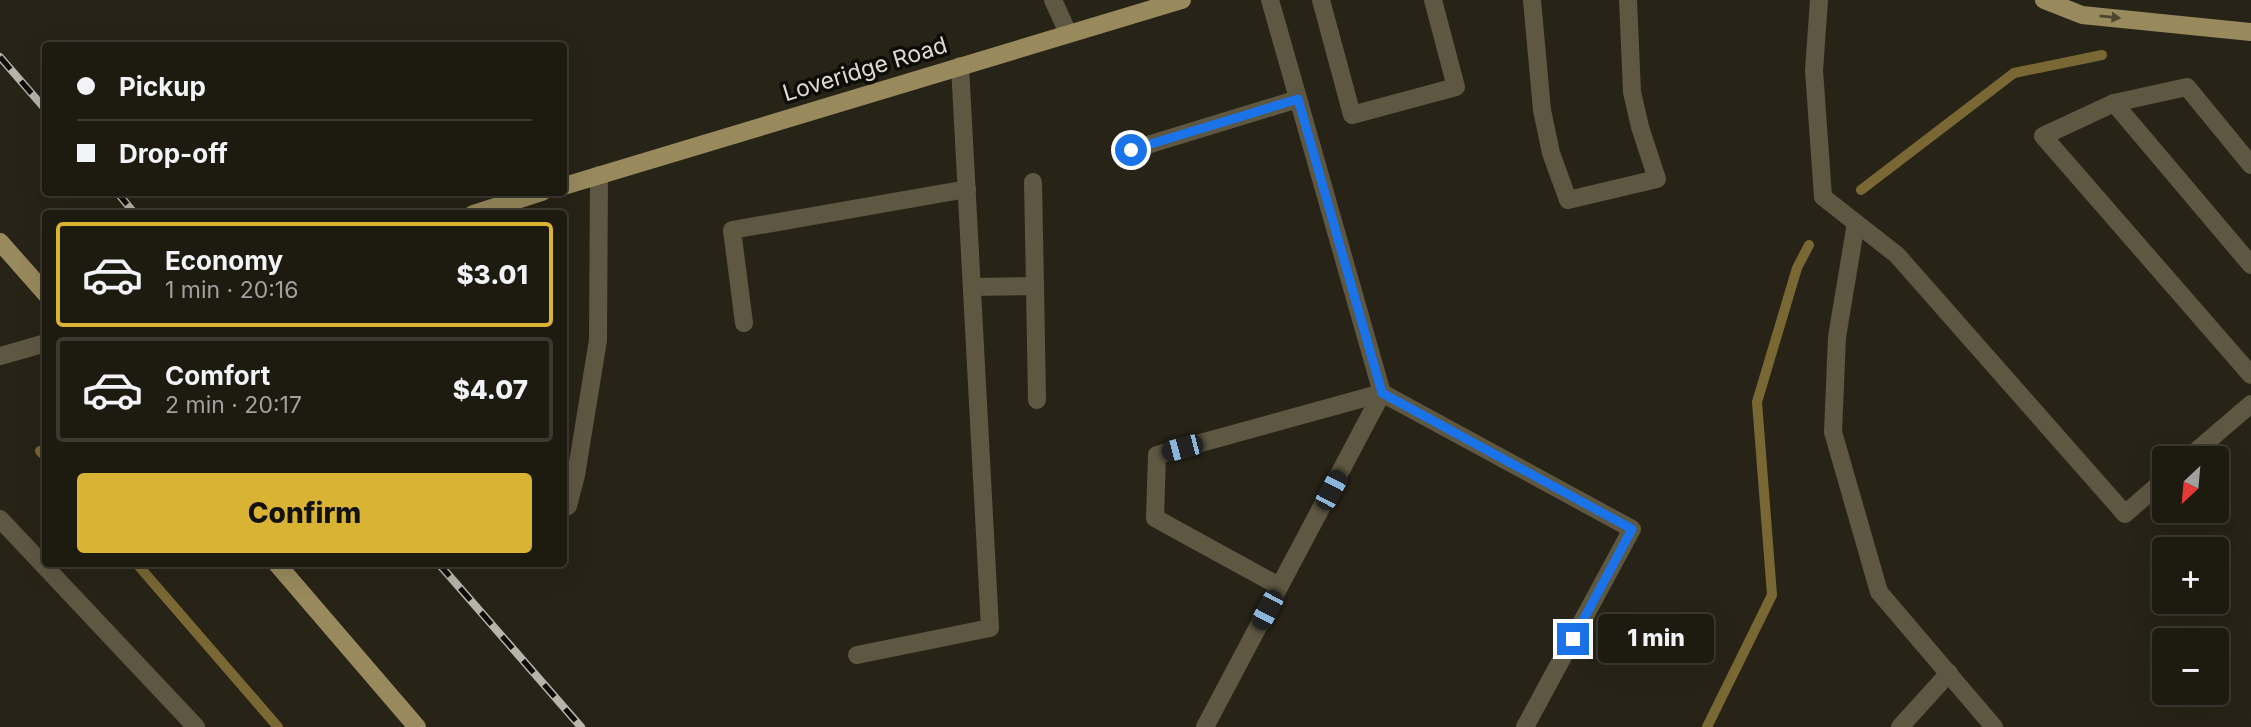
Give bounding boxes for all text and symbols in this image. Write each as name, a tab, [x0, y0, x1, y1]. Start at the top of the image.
one-way arrow	[2099, 12, 2121, 23]
street label: Loveridge Road	[779, 31, 951, 107]
text: Pickup	[119, 71, 206, 102]
route start	[1115, 134, 1147, 166]
text: Drop-off	[119, 138, 228, 169]
icon: car	[81, 243, 144, 306]
text: Economy	[165, 245, 283, 276]
text: $3.01	[456, 259, 528, 290]
text: 1 min · 20:16	[165, 276, 298, 304]
icon: car	[81, 358, 144, 421]
text: Comfort	[165, 360, 270, 391]
text: $4.07	[453, 374, 528, 405]
text: 2 min · 20:17	[165, 391, 302, 419]
car	[1159, 432, 1206, 464]
north arrow	[2152, 446, 2230, 523]
map controls	[2152, 446, 2229, 705]
car	[1312, 467, 1351, 513]
button: Confirm	[77, 473, 532, 553]
button: +	[2152, 537, 2229, 614]
car	[1248, 587, 1287, 633]
callout: 1 min	[1598, 614, 1713, 664]
route end	[1557, 623, 1589, 655]
text: 1 min	[1627, 624, 1685, 652]
button: −	[2152, 628, 2229, 705]

